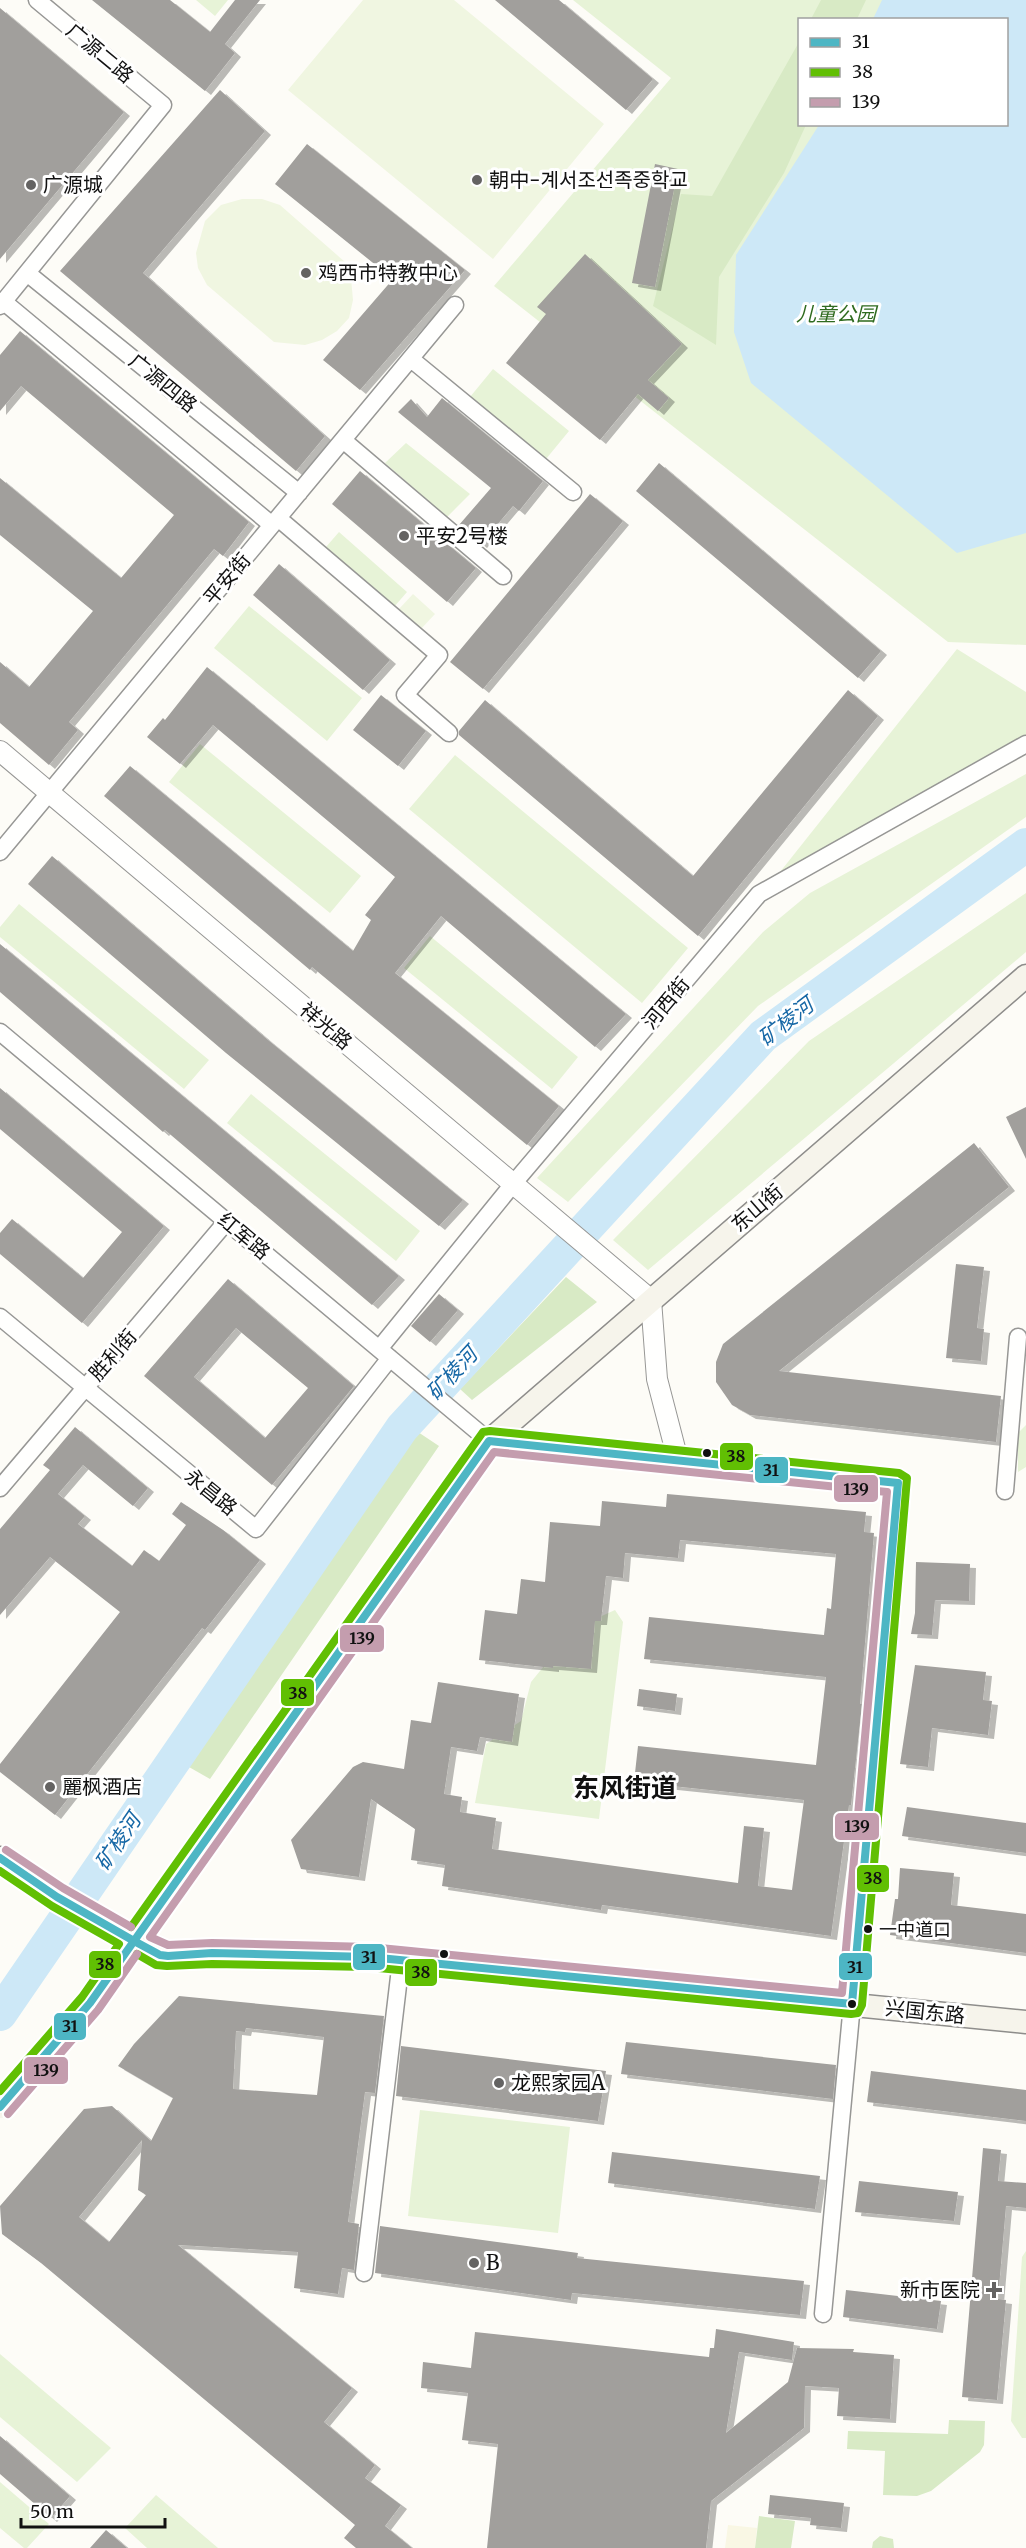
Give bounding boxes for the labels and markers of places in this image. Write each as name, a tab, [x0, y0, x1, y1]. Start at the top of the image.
place label: 朝中-계서조선족중학교	[489, 167, 688, 192]
place label: 广源城	[43, 172, 103, 197]
marker: 朝中-계서조선족중학교	[470, 173, 484, 187]
marker: 广源城	[24, 178, 38, 192]
place label: 鸡西市特教中心	[318, 260, 458, 285]
marker: 鸡西市特教中心	[299, 266, 313, 280]
place label: 平安2号楼	[416, 523, 508, 548]
marker: 平安2号楼	[397, 529, 411, 543]
unlabelled marker	[701, 1447, 713, 1459]
place label: 麗枫酒店	[62, 1774, 142, 1799]
marker: 麗枫酒店	[43, 1780, 57, 1794]
place label: 一中道口	[879, 1918, 951, 1941]
marker: 一中道口	[862, 1923, 874, 1935]
unlabelled marker	[438, 1948, 450, 1960]
unlabelled marker	[846, 1998, 858, 2010]
place label: 龙熙家园A	[511, 2070, 606, 2095]
marker: 龙熙家园A	[492, 2076, 506, 2090]
place label: B	[486, 2250, 499, 2275]
marker: B	[467, 2256, 481, 2270]
place label: 新市医院	[900, 2277, 980, 2302]
marker: 新市医院	[985, 2281, 1003, 2299]

